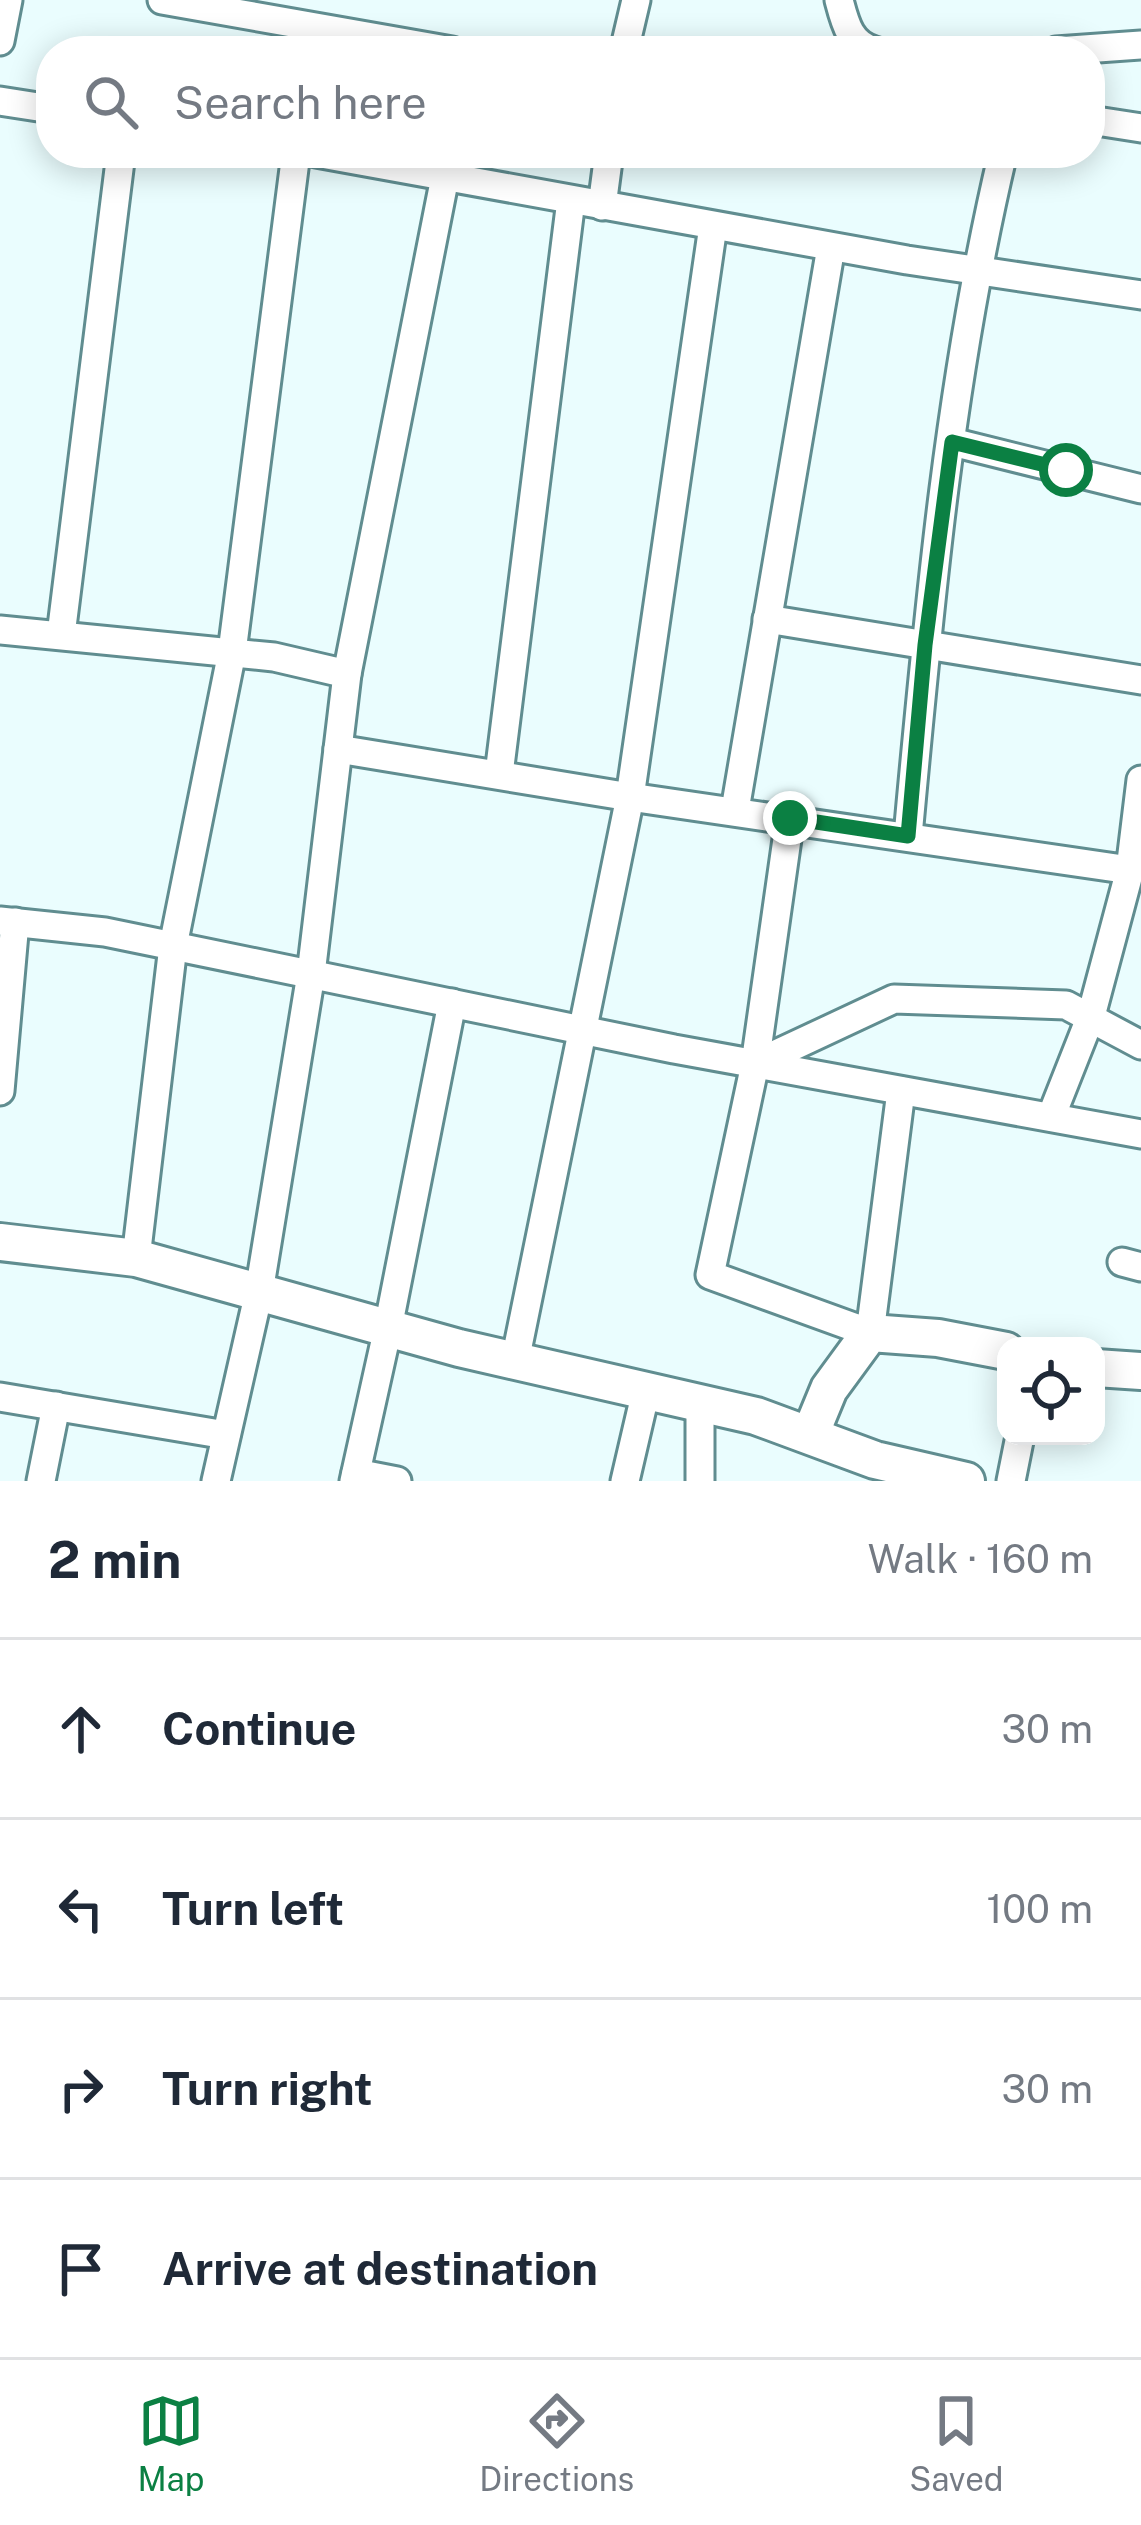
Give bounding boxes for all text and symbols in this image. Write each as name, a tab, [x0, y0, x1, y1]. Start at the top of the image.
search box	[36, 36, 1105, 168]
icon: search	[78, 69, 144, 135]
text: Search here	[174, 76, 427, 129]
route start	[1039, 443, 1093, 497]
route end	[763, 791, 817, 845]
map controls	[997, 1337, 1105, 1445]
button: locate	[997, 1337, 1105, 1445]
text: 2 min	[48, 1530, 182, 1589]
text: Walk · 160 m	[868, 1536, 1093, 1582]
icon: ahead	[48, 1696, 114, 1762]
text: Continue	[162, 1702, 356, 1755]
text: 30 m	[1002, 1706, 1093, 1752]
icon: left	[48, 1876, 114, 1942]
text: Turn left	[162, 1882, 344, 1935]
text: 100 m	[986, 1886, 1093, 1932]
icon: right	[48, 2056, 114, 2122]
text: Turn right	[162, 2062, 373, 2115]
text: 30 m	[1002, 2066, 1093, 2112]
icon: arrive	[48, 2236, 114, 2302]
text: Arrive at destination	[162, 2242, 598, 2295]
tab: Map	[137, 2388, 204, 2498]
tab: Directions	[479, 2388, 634, 2498]
tab: Saved	[909, 2388, 1004, 2498]

